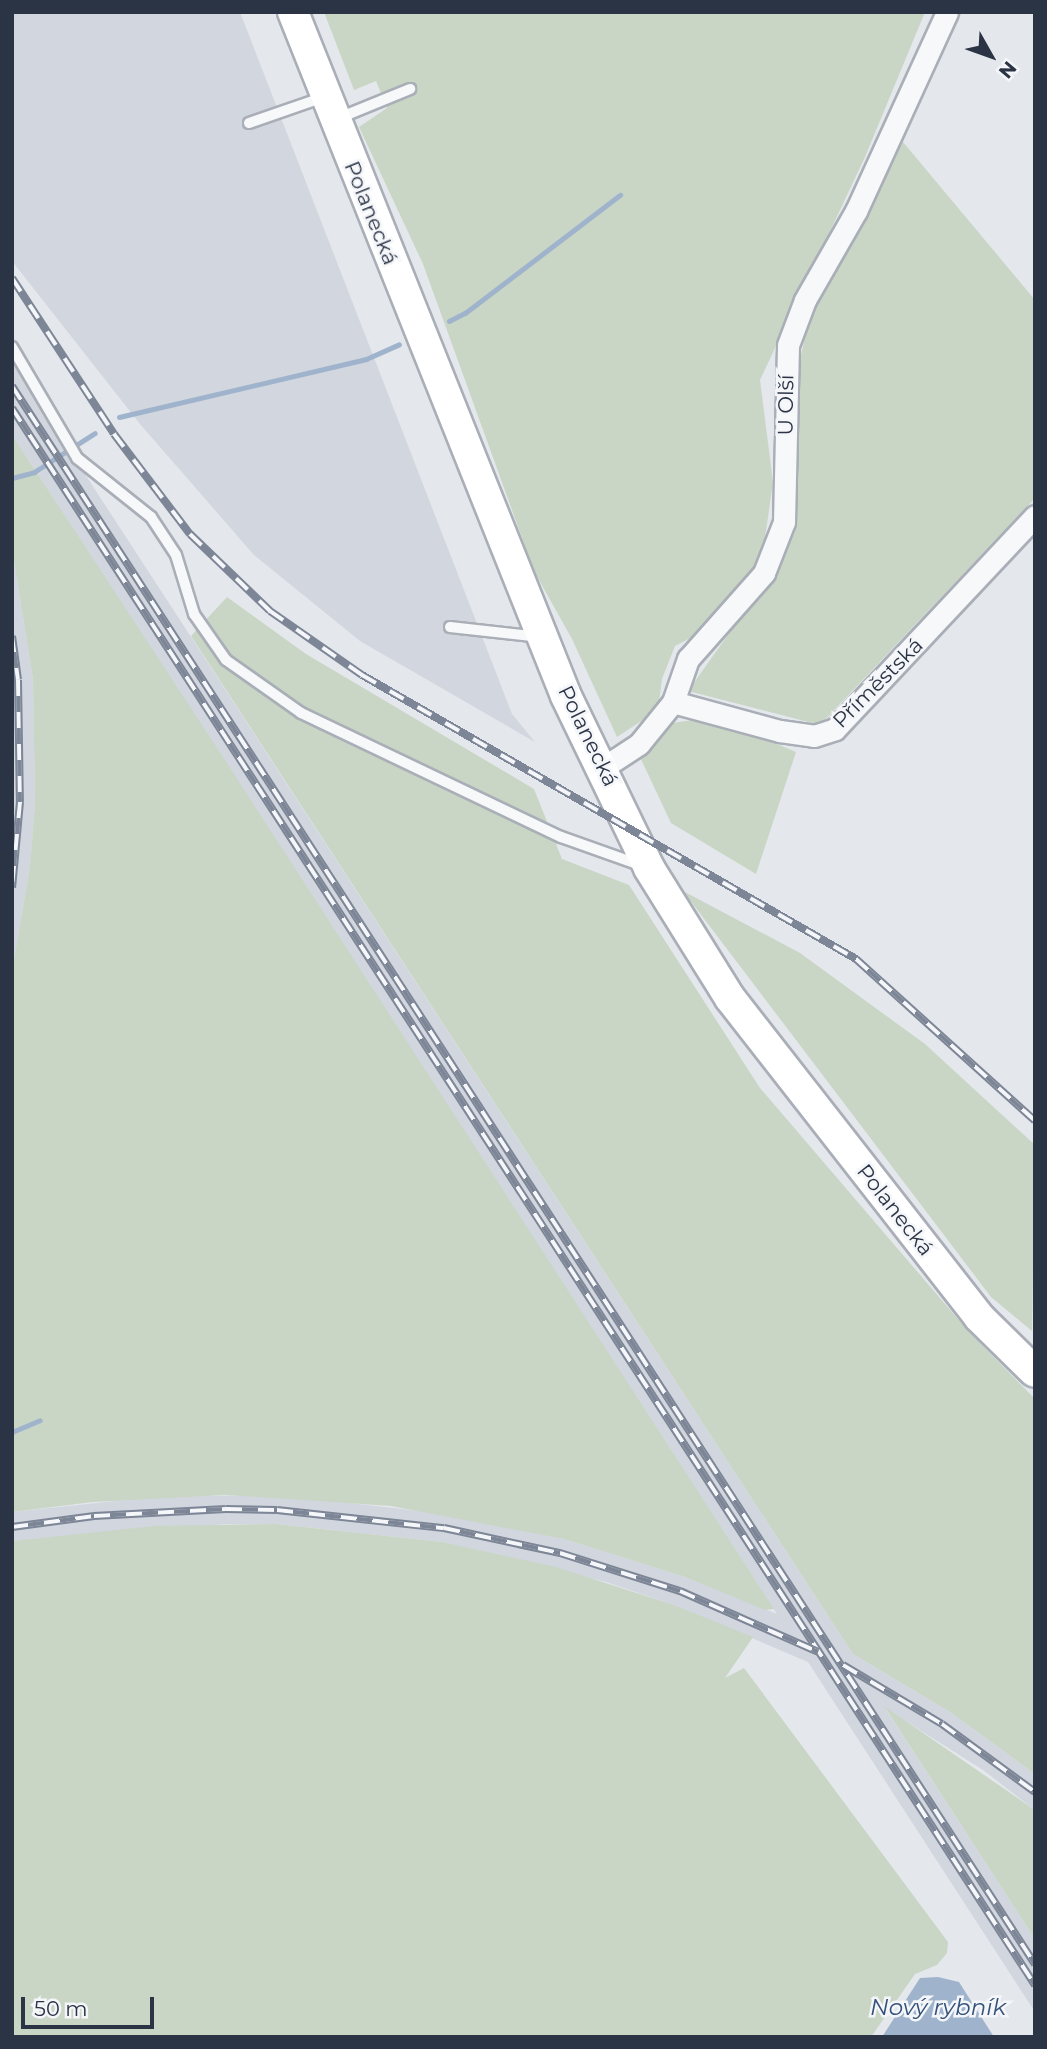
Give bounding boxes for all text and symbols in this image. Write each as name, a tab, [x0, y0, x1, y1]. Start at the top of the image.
north arrow	[956, 21, 1026, 91]
text: N	[994, 57, 1021, 83]
street label: Polanecká	[339, 158, 403, 268]
street label: U Olší	[773, 374, 799, 436]
street label: Příměstská	[828, 633, 928, 733]
street label: Polanecká	[553, 681, 623, 791]
street label: Polanecká	[851, 1159, 939, 1261]
scale bar	[24, 1982, 158, 2026]
water label: Nový rybník	[870, 1993, 1006, 2021]
text: 50 m	[34, 1996, 88, 2021]

